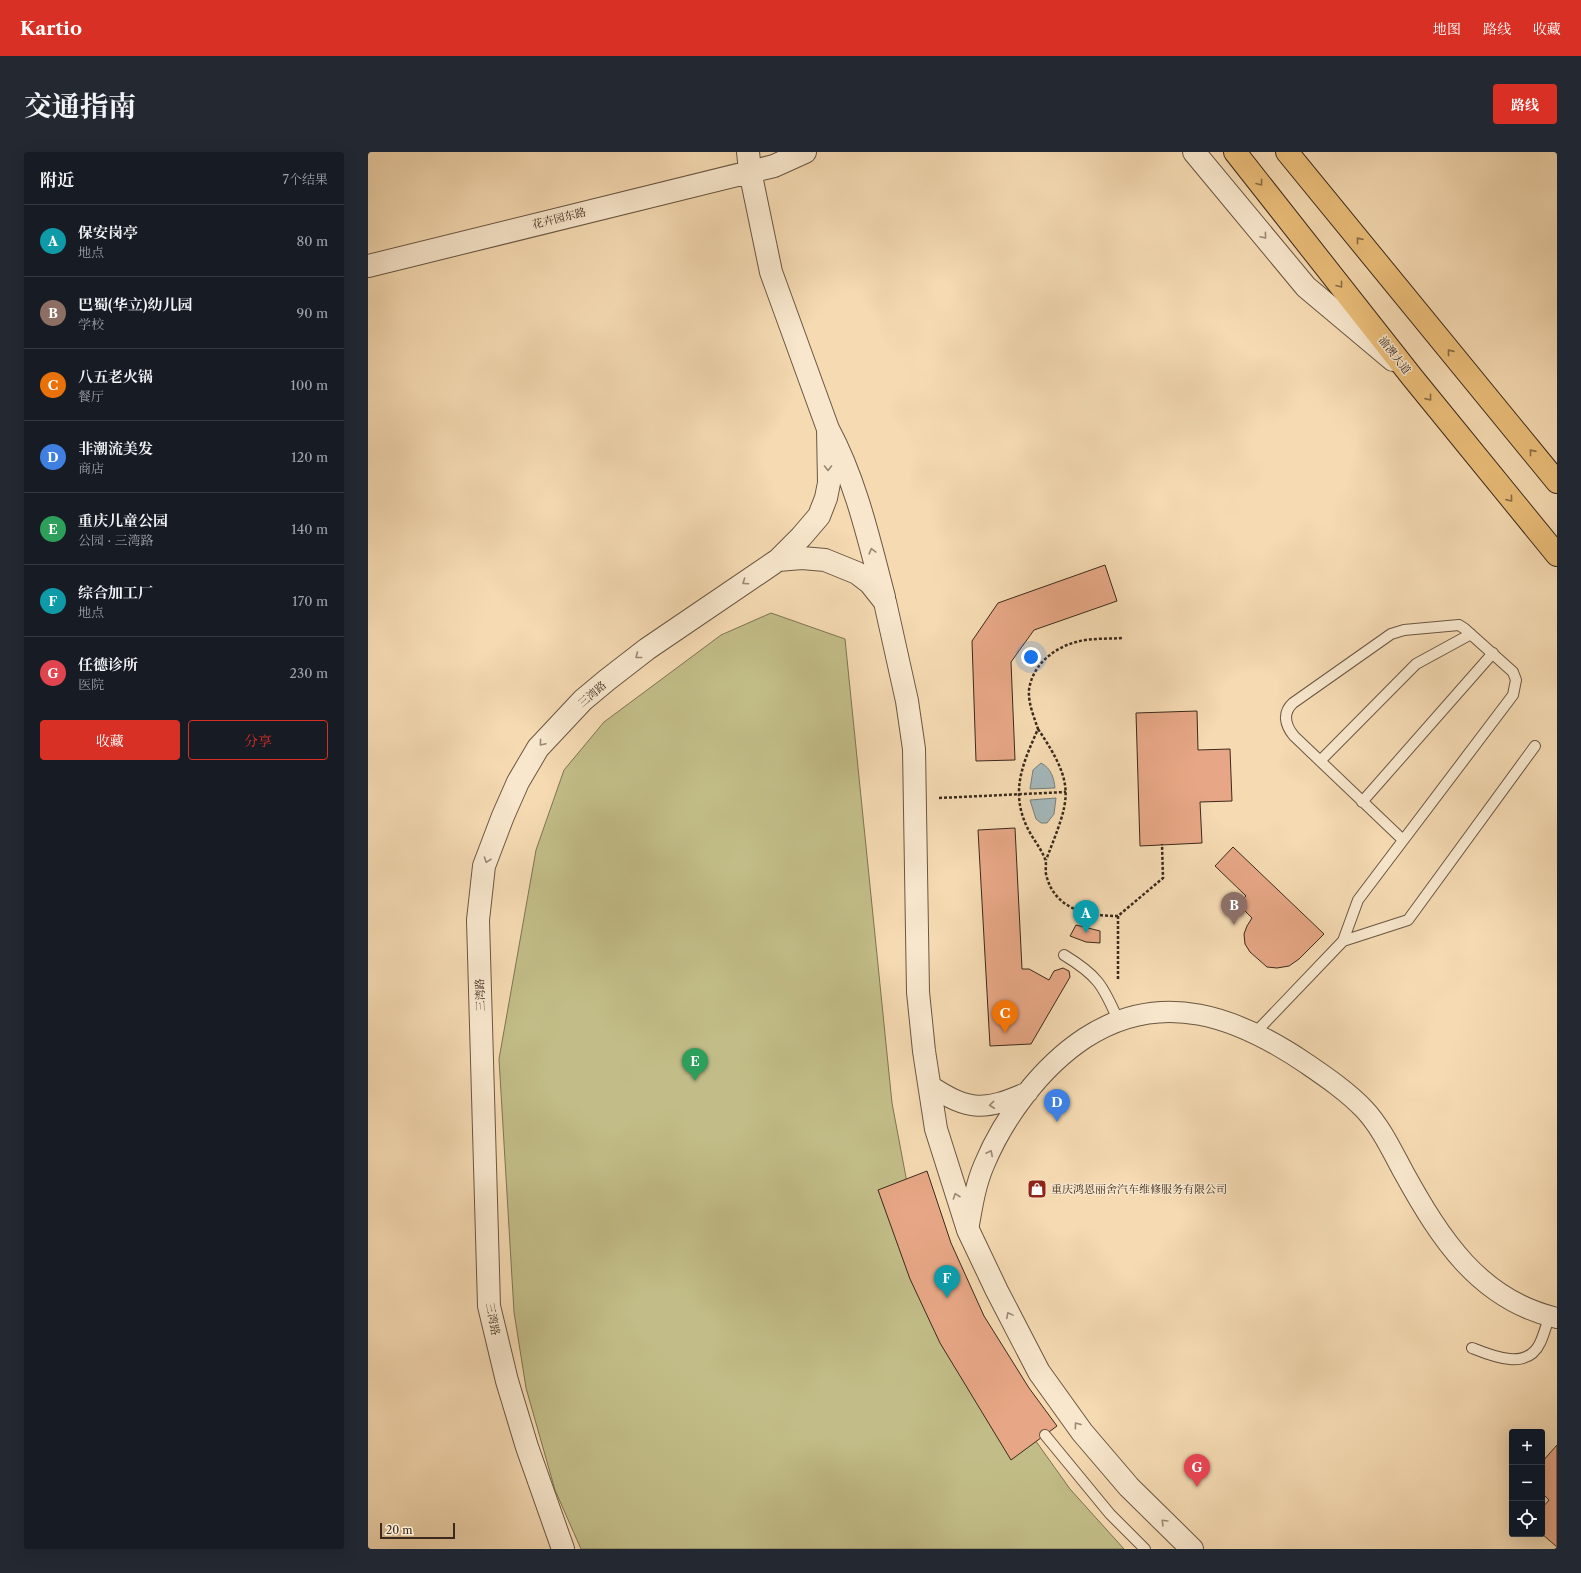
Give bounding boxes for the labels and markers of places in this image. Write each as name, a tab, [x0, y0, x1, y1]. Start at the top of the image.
pin: B	[1221, 892, 1247, 925]
pin: A	[1073, 900, 1099, 933]
pin: C	[992, 1000, 1018, 1033]
pin: E	[682, 1048, 708, 1081]
pin: D	[1044, 1089, 1070, 1122]
shop icon: 重庆鸿恩丽舍汽车维修服务有限公司	[1026, 1178, 1048, 1200]
place label: 重庆鸿恩丽舍汽车维修服务有限公司	[1051, 1182, 1227, 1196]
pin: F	[934, 1265, 960, 1298]
pin: G	[1184, 1454, 1210, 1487]

